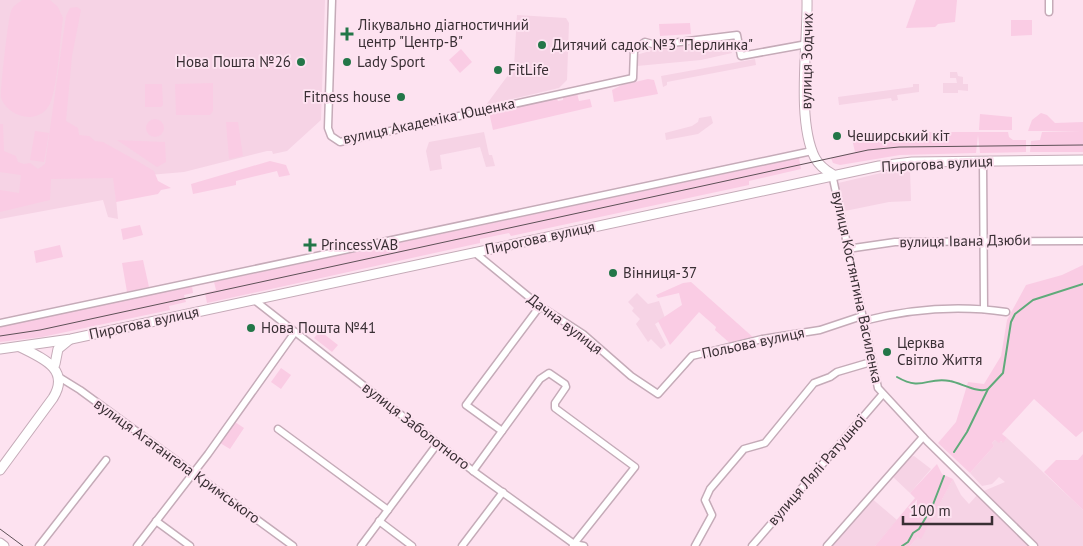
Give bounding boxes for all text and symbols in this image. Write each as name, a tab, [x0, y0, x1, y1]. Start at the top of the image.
street label: вулиця Зодчих	[796, 12, 817, 110]
place label: Лікувально діагностичний центр "Центр-В"	[357, 15, 529, 51]
marker: Лікувально діагностичний центр "Центр-В"	[340, 27, 354, 41]
place label: Дитячий садок №3 "Перлинка"	[552, 35, 753, 54]
marker: Дитячий садок №3 "Перлинка"	[536, 39, 548, 51]
place label: Нова Пошта №26	[176, 52, 291, 71]
place label: Lady Sport	[357, 52, 425, 71]
marker: Нова Пошта №26	[295, 56, 307, 68]
marker: Lady Sport	[341, 56, 353, 68]
place label: FitLife	[508, 60, 549, 79]
marker: FitLife	[492, 64, 504, 76]
place label: Fitness house	[303, 87, 391, 106]
marker: Fitness house	[395, 91, 407, 103]
street label: вулиця Академіка Ющенка	[341, 93, 517, 148]
place label: Чеширський кіт	[847, 126, 950, 145]
marker: Чеширський кіт	[831, 130, 843, 142]
street label: Пирогова вулиця	[881, 151, 993, 176]
street label: вулиця Костянтина Василенка	[828, 189, 887, 385]
street label: Пирогова вулиця	[483, 217, 597, 258]
street label: вулиця Івана Дзюби	[899, 230, 1031, 251]
place label: PrincessVAB	[321, 235, 398, 254]
marker: PrincessVAB	[303, 238, 317, 252]
place label: Вінниця-37	[623, 263, 697, 282]
marker: Вінниця-37	[607, 267, 619, 279]
street label: Дачна вулиця	[524, 289, 607, 358]
street label: Пирогова вулиця	[87, 302, 201, 343]
place label: Нова Пошта №41	[261, 318, 376, 337]
marker: Нова Пошта №41	[245, 322, 257, 334]
street label: Польова вулиця	[700, 322, 806, 363]
place label: Церква Світло Життя	[897, 333, 982, 369]
marker: Церква Світло Життя	[881, 346, 893, 358]
street label: вулиця Заболотного	[359, 378, 474, 474]
street label: вулиця Агатангела Кримського	[90, 394, 264, 527]
street label: вулиця Лялі Ратушної	[763, 410, 870, 529]
scale bar	[903, 494, 992, 526]
text: 100 m	[910, 501, 951, 520]

